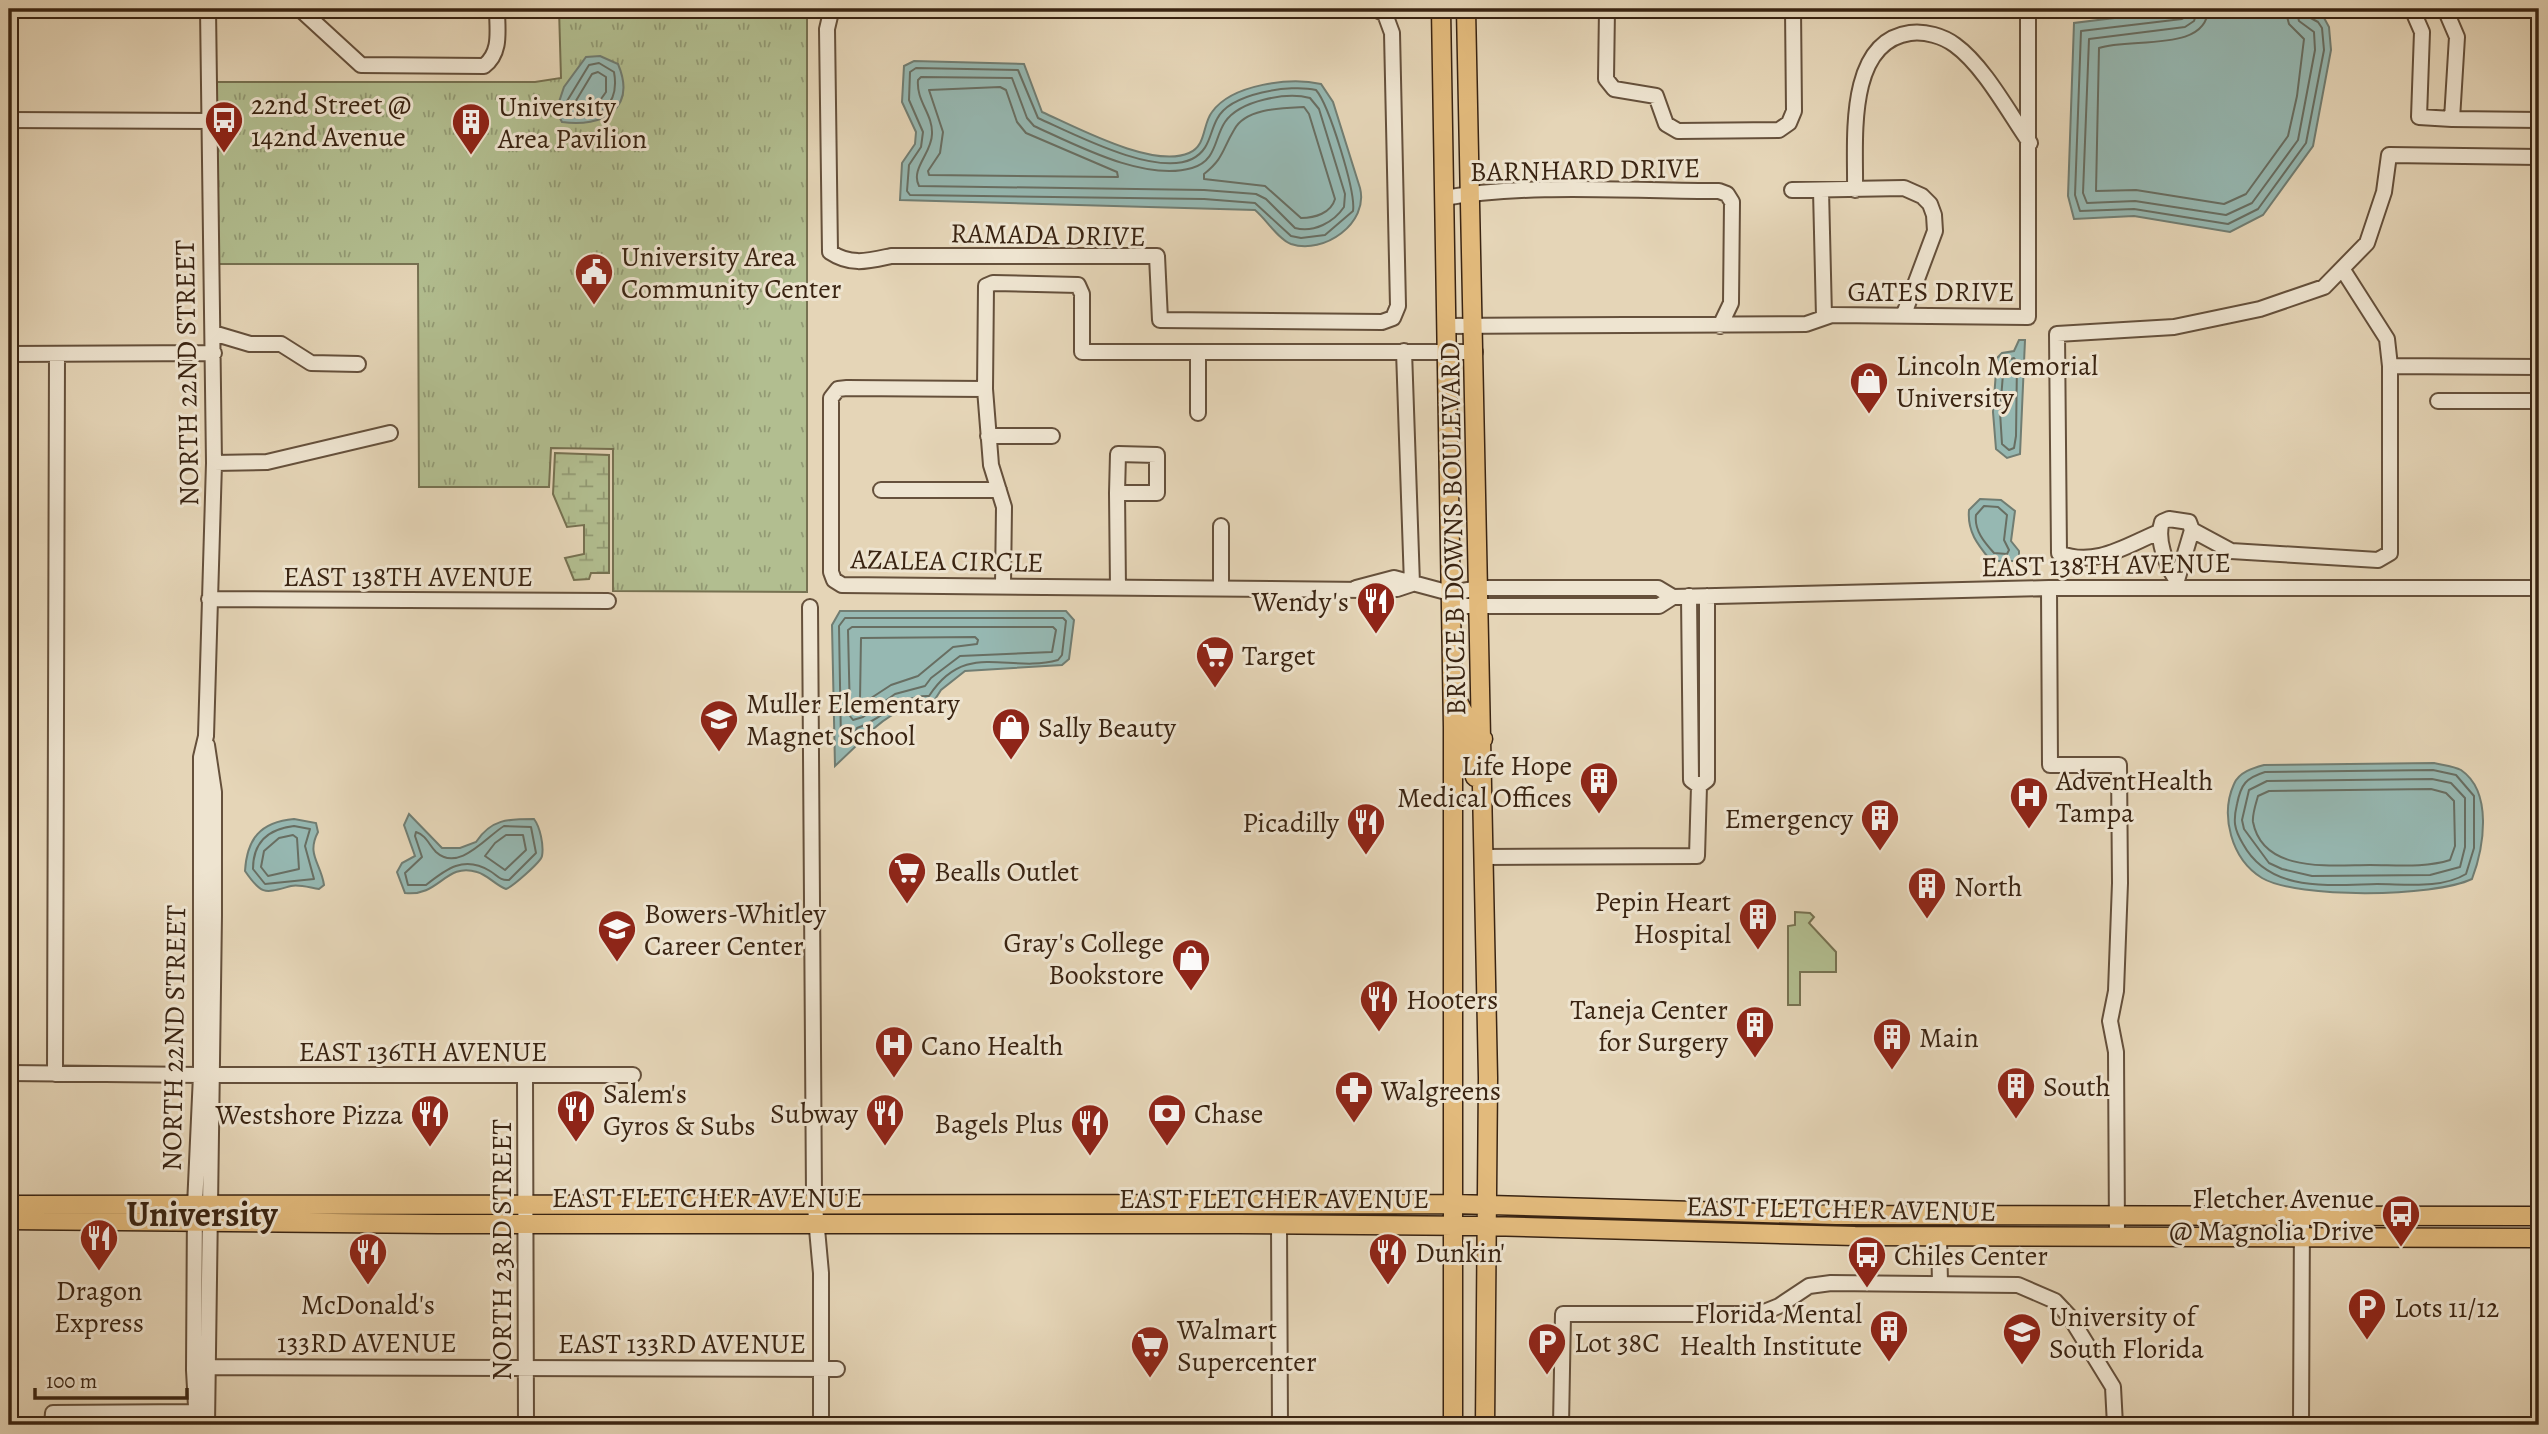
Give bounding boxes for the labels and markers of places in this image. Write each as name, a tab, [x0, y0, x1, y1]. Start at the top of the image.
place label: 22nd Street @ 142nd Avenue	[251, 86, 411, 156]
place label: University Area Pavilion	[497, 88, 647, 158]
bus stop icon: 22nd Street @ 142nd Avenue	[203, 99, 245, 154]
building icon: University Area Pavilion	[450, 101, 492, 156]
place label: University Area Community Center	[621, 238, 842, 308]
public building icon: University Area Community Center	[573, 251, 615, 306]
place label: Lincoln Memorial University	[1896, 347, 2098, 417]
shop icon: Lincoln Memorial University	[1848, 360, 1890, 415]
restaurant icon: Wendy's	[1355, 580, 1397, 635]
place label: Wendy's	[1251, 583, 1349, 621]
supermarket icon: Target	[1194, 634, 1236, 689]
place label: Target	[1242, 637, 1315, 675]
place label: Muller Elementary Magnet School	[746, 685, 960, 755]
school or university icon: Muller Elementary Magnet School	[698, 698, 740, 753]
shop icon: Sally Beauty	[990, 706, 1032, 761]
place label: Sally Beauty	[1038, 709, 1176, 747]
place label: Life Hope Medical Offices	[1397, 747, 1572, 817]
building icon: Life Hope Medical Offices	[1578, 760, 1620, 815]
place label: AdventHealth Tampa	[2055, 762, 2213, 832]
hospital icon: AdventHealth Tampa	[2008, 775, 2050, 830]
building icon: Emergency	[1859, 797, 1901, 852]
place label: Emergency	[1724, 800, 1853, 838]
restaurant icon: Picadilly	[1345, 801, 1387, 856]
place label: Picadilly	[1242, 804, 1339, 842]
supermarket icon: Bealls Outlet	[886, 850, 928, 905]
place label: Bealls Outlet	[934, 853, 1079, 891]
building icon: North	[1906, 865, 1948, 920]
place label: North	[1954, 868, 2022, 906]
place label: Pepin Heart Hospital	[1595, 883, 1731, 953]
place label: Bowers-Whitley Career Center	[644, 895, 826, 965]
building icon: Pepin Heart Hospital	[1737, 896, 1779, 951]
school or university icon: Bowers-Whitley Career Center	[596, 908, 638, 963]
place label: Gray's College Bookstore	[1004, 924, 1164, 994]
shop icon: Gray's College Bookstore	[1170, 937, 1212, 992]
restaurant icon: Hooters	[1358, 978, 1400, 1033]
place label: Hooters	[1406, 981, 1498, 1019]
place label: Taneja Center for Surgery	[1570, 991, 1729, 1061]
building icon: Taneja Center for Surgery	[1734, 1004, 1776, 1059]
building icon: Main	[1871, 1016, 1913, 1071]
place label: Main	[1919, 1019, 1979, 1057]
hospital icon: Cano Health	[873, 1024, 915, 1079]
place label: Cano Health	[921, 1027, 1064, 1065]
building icon: South	[1995, 1065, 2037, 1120]
place label: South	[2043, 1068, 2111, 1106]
pharmacy icon: Walgreens	[1333, 1069, 1375, 1124]
place label: Walgreens	[1380, 1072, 1501, 1110]
place label: Salem's Gyros & Subs	[603, 1075, 755, 1145]
restaurant icon: Salem's Gyros & Subs	[555, 1088, 597, 1143]
restaurant icon: Subway	[864, 1092, 906, 1147]
bank icon: Chase	[1146, 1092, 1188, 1147]
restaurant icon: Westshore Pizza	[409, 1093, 451, 1148]
place label: Subway	[770, 1095, 859, 1133]
place label: Chase	[1194, 1095, 1263, 1133]
place label: Westshore Pizza	[214, 1096, 403, 1134]
restaurant icon: Bagels Plus	[1069, 1102, 1111, 1157]
place label: Bagels Plus	[934, 1105, 1063, 1143]
place label: Fletcher Avenue @ Magnolia Drive	[2169, 1180, 2374, 1250]
bus stop icon: Fletcher Avenue @ Magnolia Drive	[2380, 1193, 2422, 1248]
restaurant icon: Dragon Express	[78, 1217, 120, 1272]
restaurant icon: McDonald's	[347, 1231, 389, 1286]
restaurant icon: Dunkin'	[1367, 1231, 1409, 1286]
place label: Dunkin'	[1415, 1234, 1505, 1272]
bus stop icon: Chiles Center	[1846, 1234, 1888, 1289]
place label: Chiles Center	[1894, 1237, 2048, 1275]
place label: Dragon Express	[54, 1272, 144, 1342]
place label: McDonald's	[301, 1286, 435, 1324]
parking icon: Lots 11/12	[2346, 1286, 2388, 1341]
place label: Lots 11/12	[2394, 1289, 2499, 1327]
place label: Florida Mental Health Institute	[1680, 1295, 1862, 1365]
place label: University of South Florida	[2049, 1298, 2204, 1368]
building icon: Florida Mental Health Institute	[1868, 1308, 1910, 1363]
place label: Walmart Supercenter	[1176, 1311, 1317, 1381]
school or university icon: University of South Florida	[2001, 1311, 2043, 1366]
parking icon: Lot 38C	[1526, 1321, 1568, 1376]
supermarket icon: Walmart Supercenter	[1129, 1324, 1171, 1379]
place label: Lot 38C	[1574, 1324, 1660, 1362]

